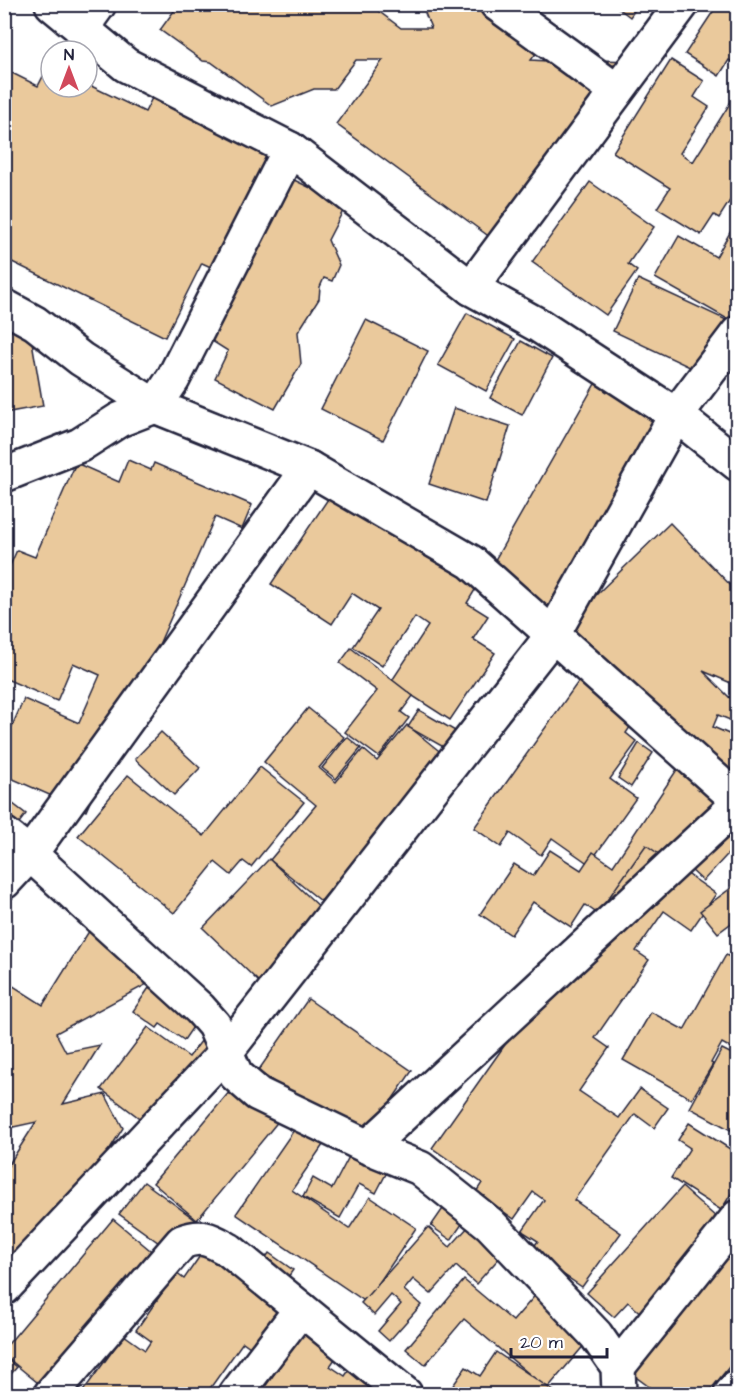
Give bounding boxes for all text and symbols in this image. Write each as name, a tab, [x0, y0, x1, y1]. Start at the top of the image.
north arrow	[39, 39, 99, 99]
text: N	[64, 44, 74, 66]
scale bar	[511, 1321, 607, 1359]
text: 20 m	[520, 1330, 563, 1355]

